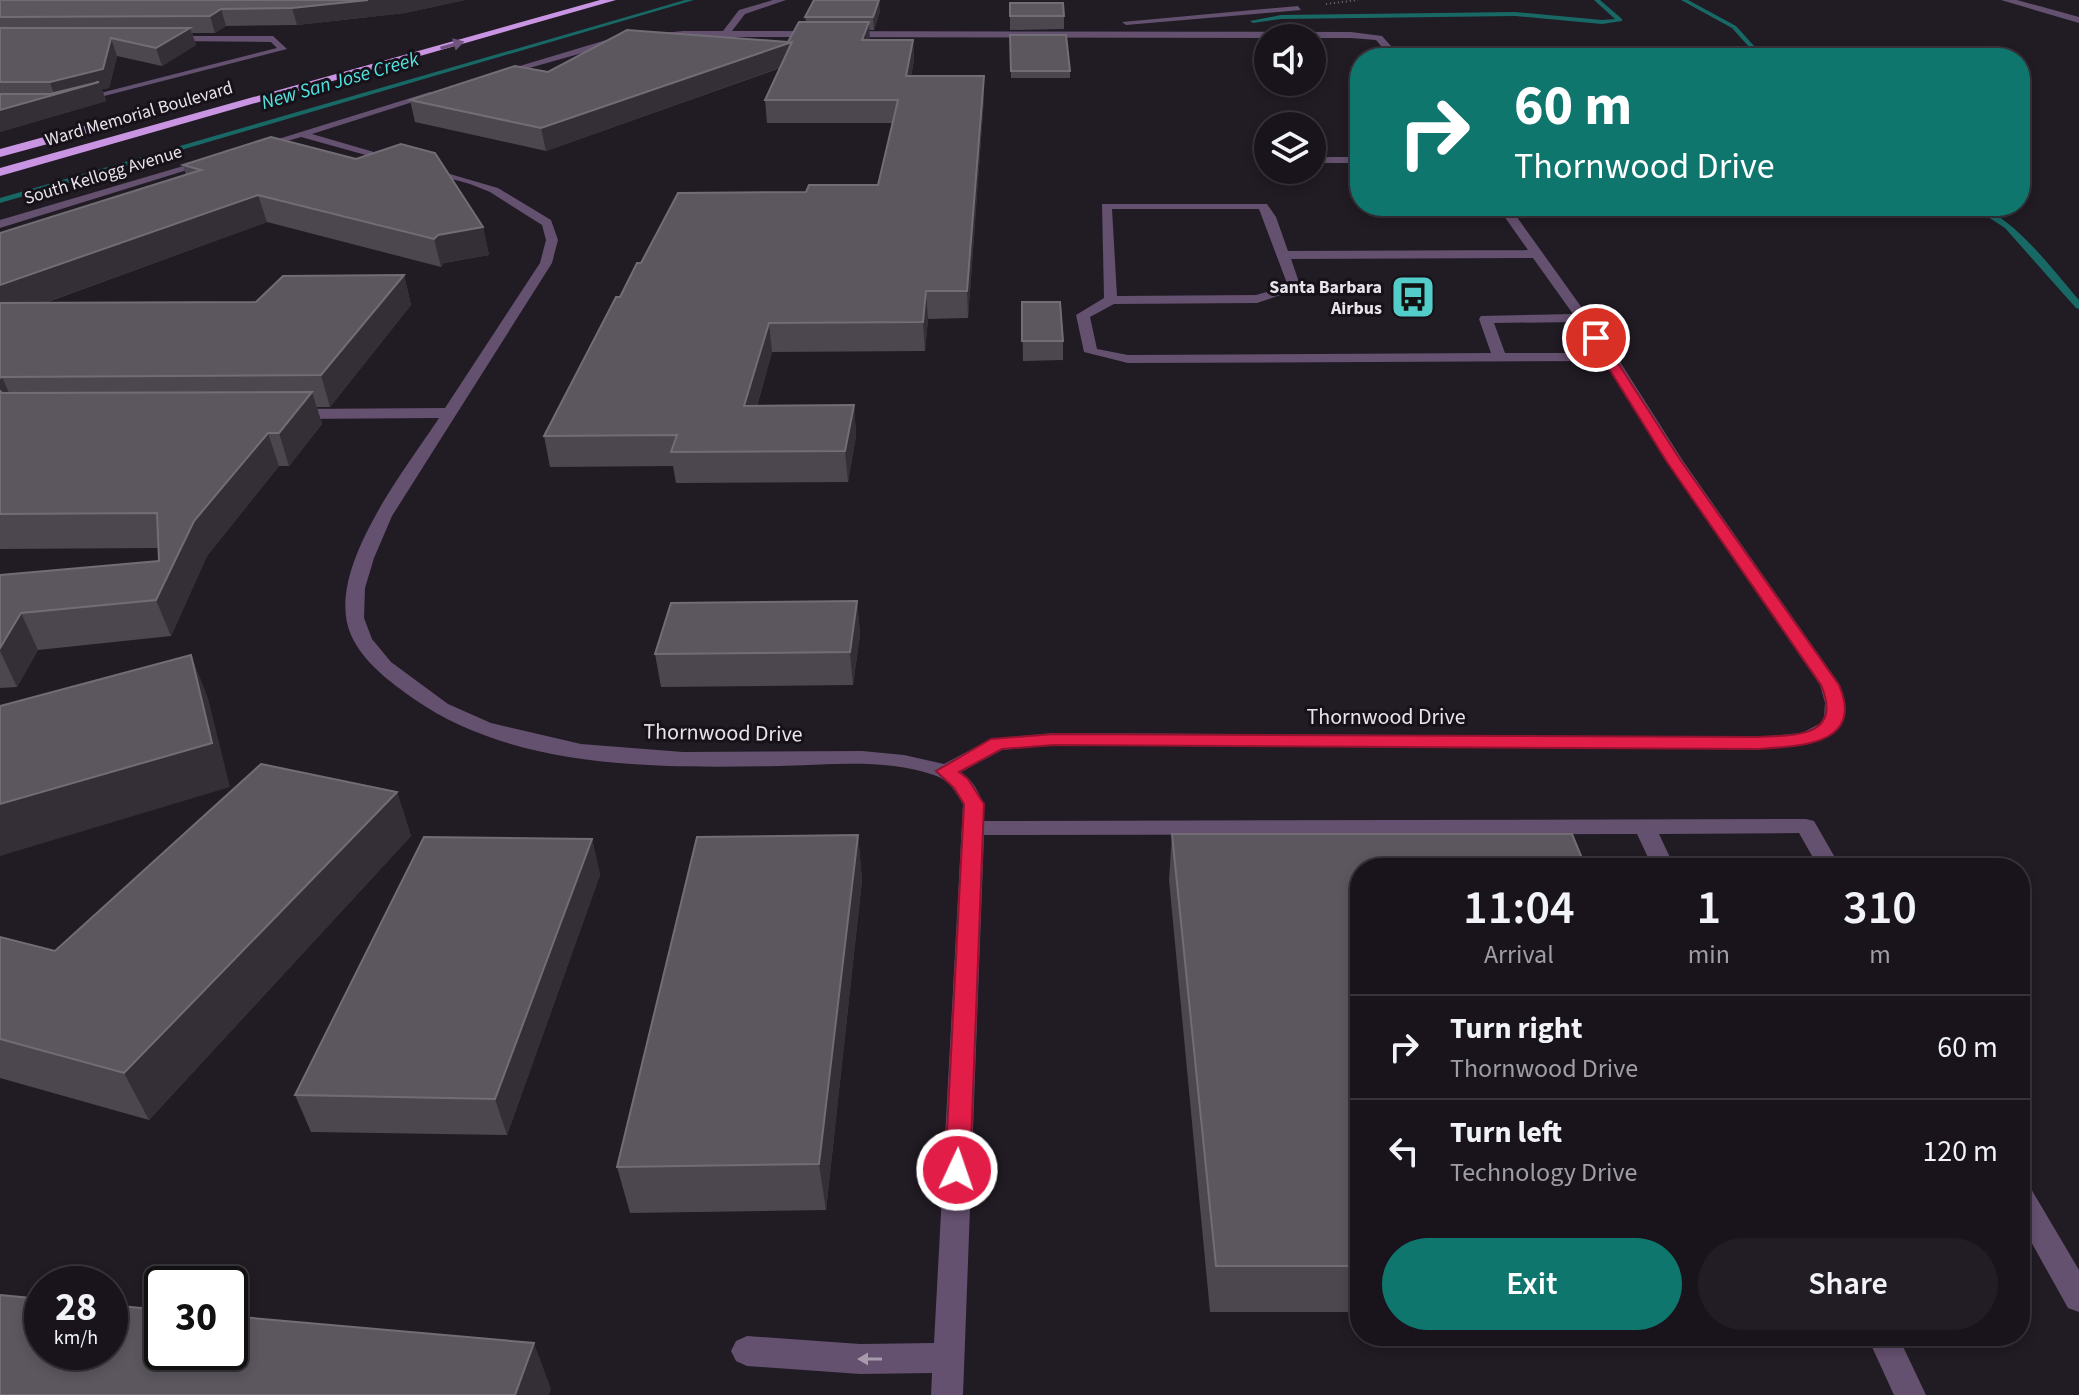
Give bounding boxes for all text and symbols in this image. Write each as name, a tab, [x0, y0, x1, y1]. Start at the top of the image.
map controls	[1254, 24, 1326, 184]
button: sound	[1254, 24, 1326, 96]
one-way arrow	[440, 38, 465, 50]
water label: New San Jose Creek	[258, 45, 422, 117]
text: 60 m	[1514, 67, 1632, 146]
street label: Ward Memorial Boulevard	[42, 75, 236, 153]
icon: right	[1382, 80, 1486, 184]
button: layers	[1254, 112, 1326, 184]
street label: South Kellogg Avenue	[21, 139, 185, 211]
text: Thornwood Drive	[1514, 141, 1775, 192]
bus stop icon: Santa Barbara Airbus	[1389, 273, 1437, 321]
place label: Santa Barbara Airbus	[1269, 275, 1382, 321]
pin	[1562, 304, 1630, 372]
icon: arrive	[1574, 316, 1618, 360]
street label: Thornwood Drive	[1306, 701, 1466, 733]
street label: Thornwood Drive	[643, 716, 803, 750]
text: 11:04	[1463, 874, 1575, 942]
text: 1	[1697, 874, 1721, 942]
text: 310	[1843, 874, 1917, 942]
text: Arrival	[1484, 936, 1554, 973]
text: min	[1688, 936, 1730, 973]
text: m	[1869, 936, 1891, 973]
text: Turn right	[1450, 1007, 1582, 1050]
icon: right	[1382, 1025, 1426, 1069]
text: 60 m	[1937, 1026, 1998, 1069]
text: Thornwood Drive	[1450, 1050, 1638, 1087]
text: Turn left	[1450, 1111, 1562, 1154]
position arrow	[915, 1128, 999, 1212]
icon: left	[1382, 1129, 1426, 1173]
text: 120 m	[1922, 1130, 1998, 1173]
text: Technology Drive	[1450, 1154, 1637, 1191]
button: Exit	[1382, 1238, 1682, 1330]
button: Share	[1698, 1238, 1998, 1330]
speed limit sign: 30	[144, 1266, 248, 1370]
text: 28	[55, 1279, 97, 1336]
text: km/h	[54, 1324, 98, 1352]
one-way arrow	[857, 1353, 882, 1365]

